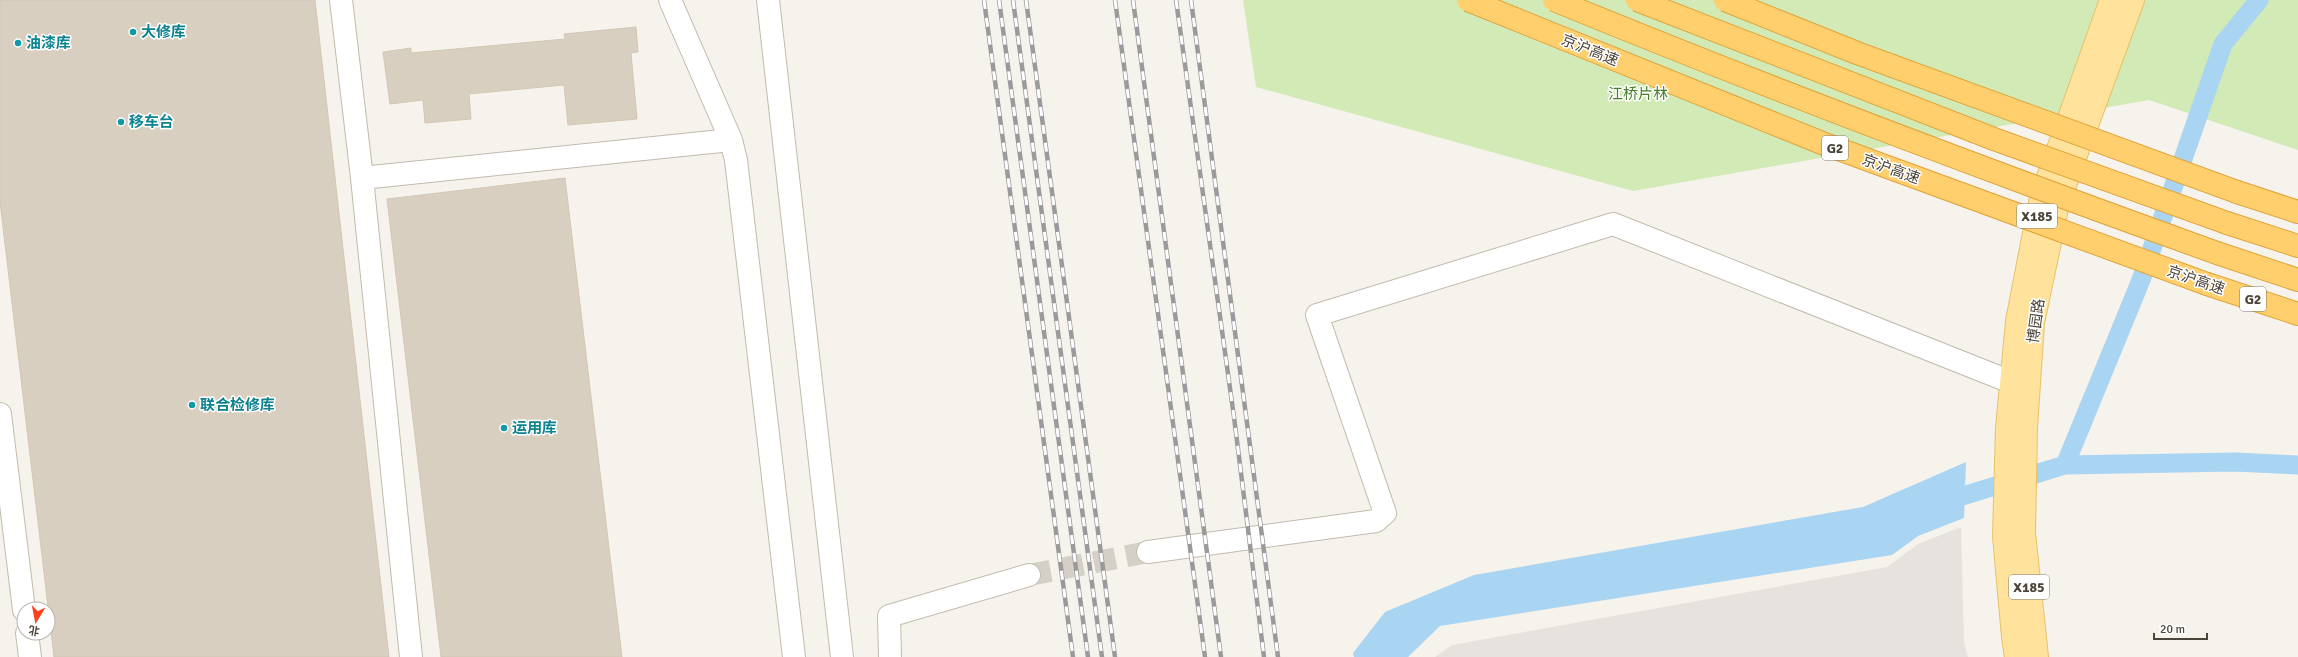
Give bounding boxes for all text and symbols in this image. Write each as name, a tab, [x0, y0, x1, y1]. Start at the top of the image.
place label: 大修库	[141, 23, 186, 41]
marker: 大修库	[128, 27, 138, 37]
street label: 京沪高速	[1559, 30, 1621, 70]
place label: 油漆库	[26, 34, 71, 52]
marker: 油漆库	[13, 38, 23, 48]
park label: 江桥片林	[1608, 85, 1668, 103]
place label: 移车台	[129, 113, 174, 131]
marker: 移车台	[116, 117, 126, 127]
road number: G2	[1822, 136, 1848, 160]
street label: 京沪高速	[1860, 150, 1922, 188]
road number: X185	[2017, 204, 2057, 228]
street label: 京沪高速	[2165, 262, 2227, 298]
road number: G2	[2240, 287, 2266, 311]
street label: 博园路	[2024, 297, 2048, 345]
place label: 联合检修库	[200, 396, 275, 414]
marker: 联合检修库	[187, 400, 197, 410]
place label: 运用库	[512, 419, 557, 437]
marker: 运用库	[499, 423, 509, 433]
road number: X185	[2009, 575, 2049, 599]
north arrow	[16, 601, 56, 641]
scale bar	[2154, 615, 2207, 641]
text: 20 m	[2160, 622, 2185, 637]
text: 北	[28, 623, 41, 638]

